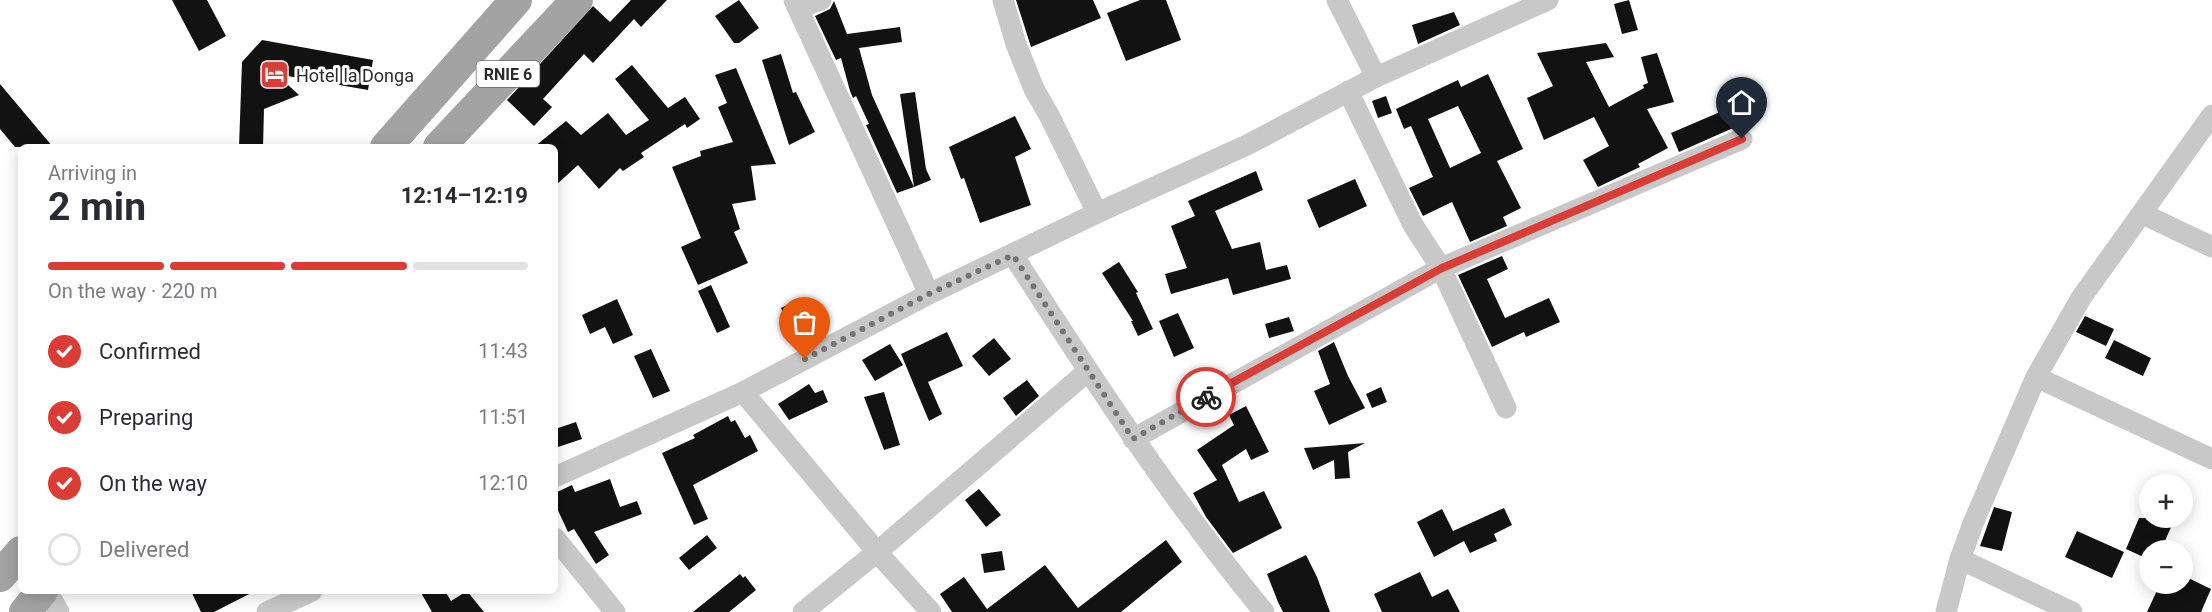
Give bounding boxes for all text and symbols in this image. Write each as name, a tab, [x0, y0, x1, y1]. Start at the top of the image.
hotel icon: Hotel la Donga	[259, 59, 291, 91]
road number: RNIE 6	[476, 61, 540, 87]
place label: Hotel la Donga	[296, 65, 414, 86]
pin	[1716, 77, 1767, 139]
icon: home	[1725, 86, 1758, 119]
text: Arriving in	[48, 161, 137, 185]
text: 12:14–12:19	[401, 183, 528, 208]
text: 2 min	[48, 184, 146, 230]
text: On the way · 220 m	[48, 279, 217, 303]
pin	[779, 297, 830, 359]
icon: bag	[788, 306, 821, 339]
icon: check	[48, 335, 81, 368]
text: Confirmed	[99, 339, 201, 364]
text: 11:43	[478, 339, 528, 363]
courier	[1176, 367, 1236, 427]
icon: bike	[1190, 381, 1223, 414]
icon: check	[48, 401, 81, 434]
text: Preparing	[99, 405, 193, 430]
text: 11:51	[478, 405, 528, 429]
icon: check	[48, 467, 81, 500]
text: On the way	[99, 471, 207, 496]
text: 12:10	[478, 471, 528, 495]
map controls	[2139, 474, 2193, 594]
button: +	[2139, 474, 2193, 528]
text: Delivered	[99, 537, 189, 562]
button: −	[2139, 540, 2193, 594]

